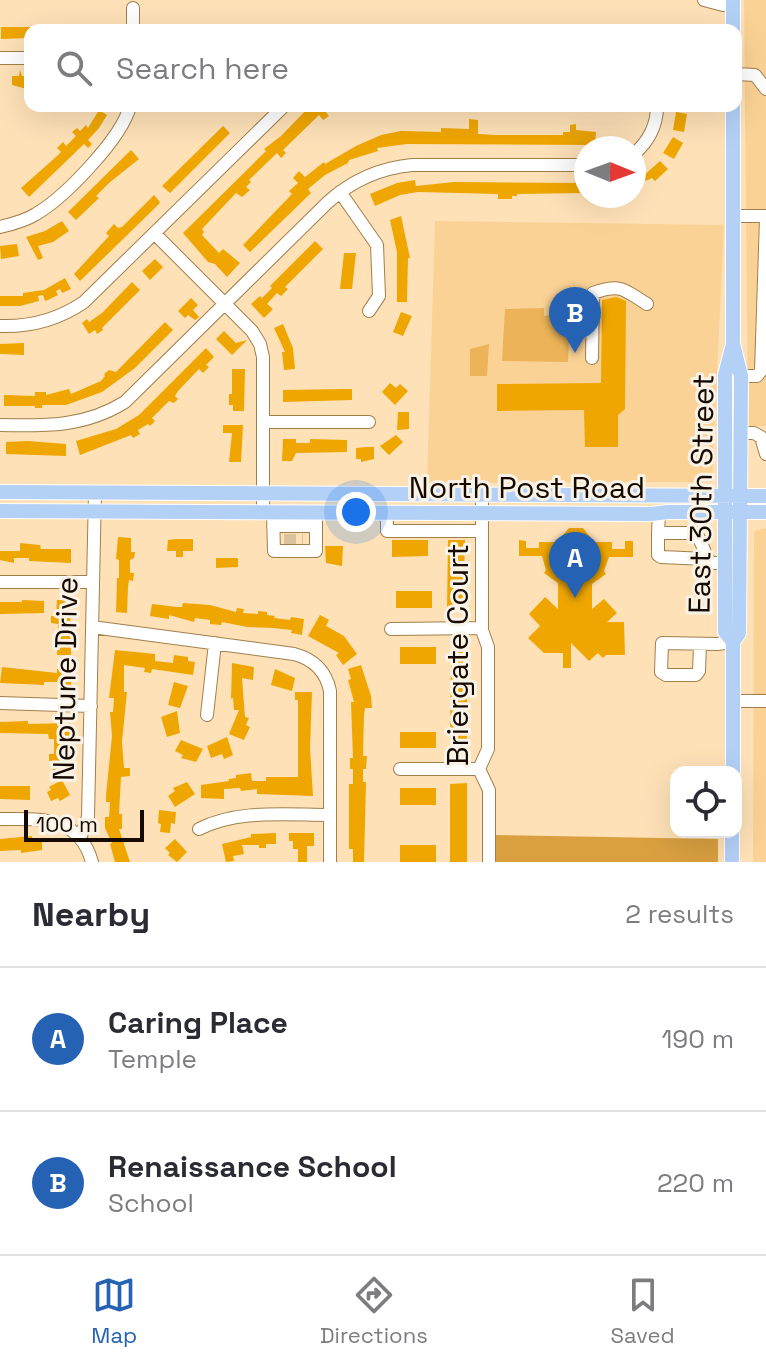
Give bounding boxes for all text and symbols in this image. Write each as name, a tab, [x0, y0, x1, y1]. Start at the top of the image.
search box	[24, 24, 742, 112]
icon: search	[52, 46, 96, 90]
text: Search here	[116, 49, 289, 88]
north arrow	[574, 136, 646, 208]
pin: B	[549, 287, 601, 353]
street label: East 30th Street	[679, 374, 723, 614]
street label: North Post Road	[409, 468, 645, 507]
your location	[336, 492, 376, 532]
pin: A	[549, 532, 601, 598]
street label: Briergate Court	[438, 544, 477, 766]
street label: Neptune Drive	[44, 577, 86, 781]
map controls	[670, 766, 742, 838]
button: locate	[670, 766, 742, 838]
scale bar	[24, 806, 144, 842]
text: 100 m	[36, 810, 98, 838]
text: Nearby	[32, 893, 150, 936]
text: 2 results	[625, 897, 734, 931]
text: Caring Place	[108, 1003, 288, 1042]
text: A	[50, 1022, 66, 1056]
text: 190 m	[662, 1022, 734, 1056]
text: Temple	[108, 1042, 197, 1076]
text: Renaissance School	[108, 1147, 397, 1186]
text: B	[49, 1166, 67, 1200]
text: 220 m	[657, 1166, 734, 1200]
text: School	[108, 1186, 194, 1220]
tab: Map	[91, 1273, 137, 1349]
tab: Directions	[320, 1273, 428, 1349]
tab: Saved	[610, 1273, 675, 1349]

